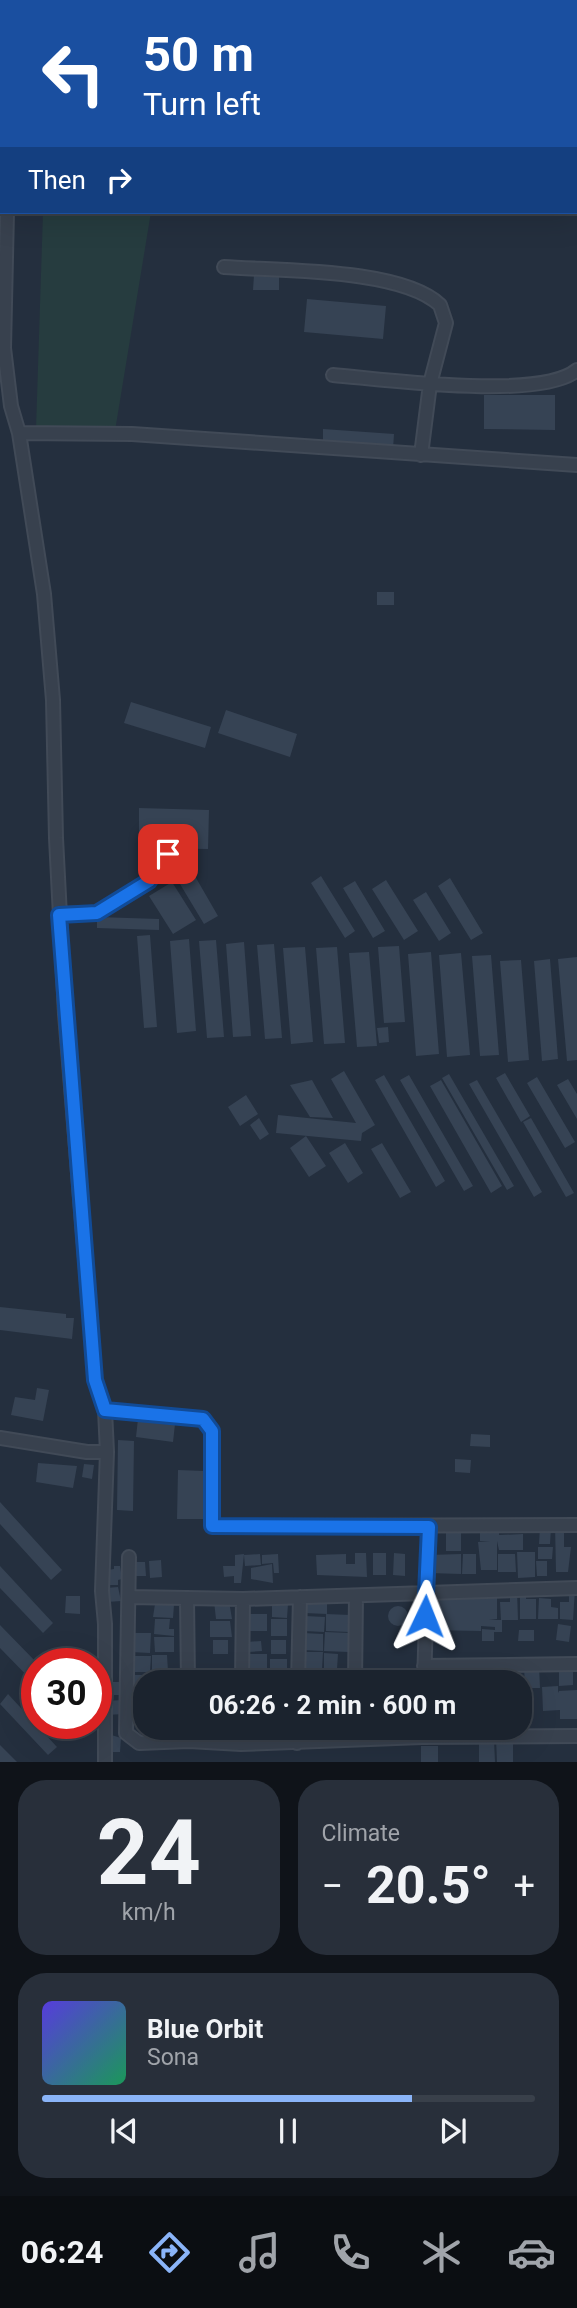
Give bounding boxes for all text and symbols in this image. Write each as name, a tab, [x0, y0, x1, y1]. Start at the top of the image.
text: 50 m	[143, 26, 254, 83]
icon: left	[28, 28, 119, 119]
text: Turn left	[143, 85, 261, 123]
icon: right	[100, 161, 138, 199]
text: Then	[28, 165, 86, 195]
pin	[138, 824, 198, 884]
icon: arrive	[149, 835, 187, 873]
position arrow	[388, 1579, 462, 1653]
speed limit sign: 30	[21, 1648, 112, 1739]
text: 06:26 · 2 min · 600 m	[209, 1690, 456, 1720]
text: 24	[97, 1800, 201, 1906]
text: Climate	[322, 1820, 400, 1847]
text: 20.5°	[366, 1855, 491, 1916]
text: −	[322, 1864, 343, 1908]
text: +	[513, 1864, 535, 1908]
text: km/h	[122, 1899, 176, 1926]
text: Blue Orbit	[147, 2014, 263, 2044]
text: Sona	[147, 2044, 199, 2071]
icon: previous	[105, 2112, 143, 2150]
icon: pause	[269, 2112, 307, 2150]
icon: next	[434, 2112, 472, 2150]
icon: directions	[145, 2228, 194, 2277]
icon: music	[235, 2228, 284, 2277]
icon: phone	[326, 2228, 375, 2277]
icon: climate	[417, 2228, 466, 2277]
icon: car	[507, 2228, 556, 2277]
text: 06:24	[21, 2233, 103, 2271]

